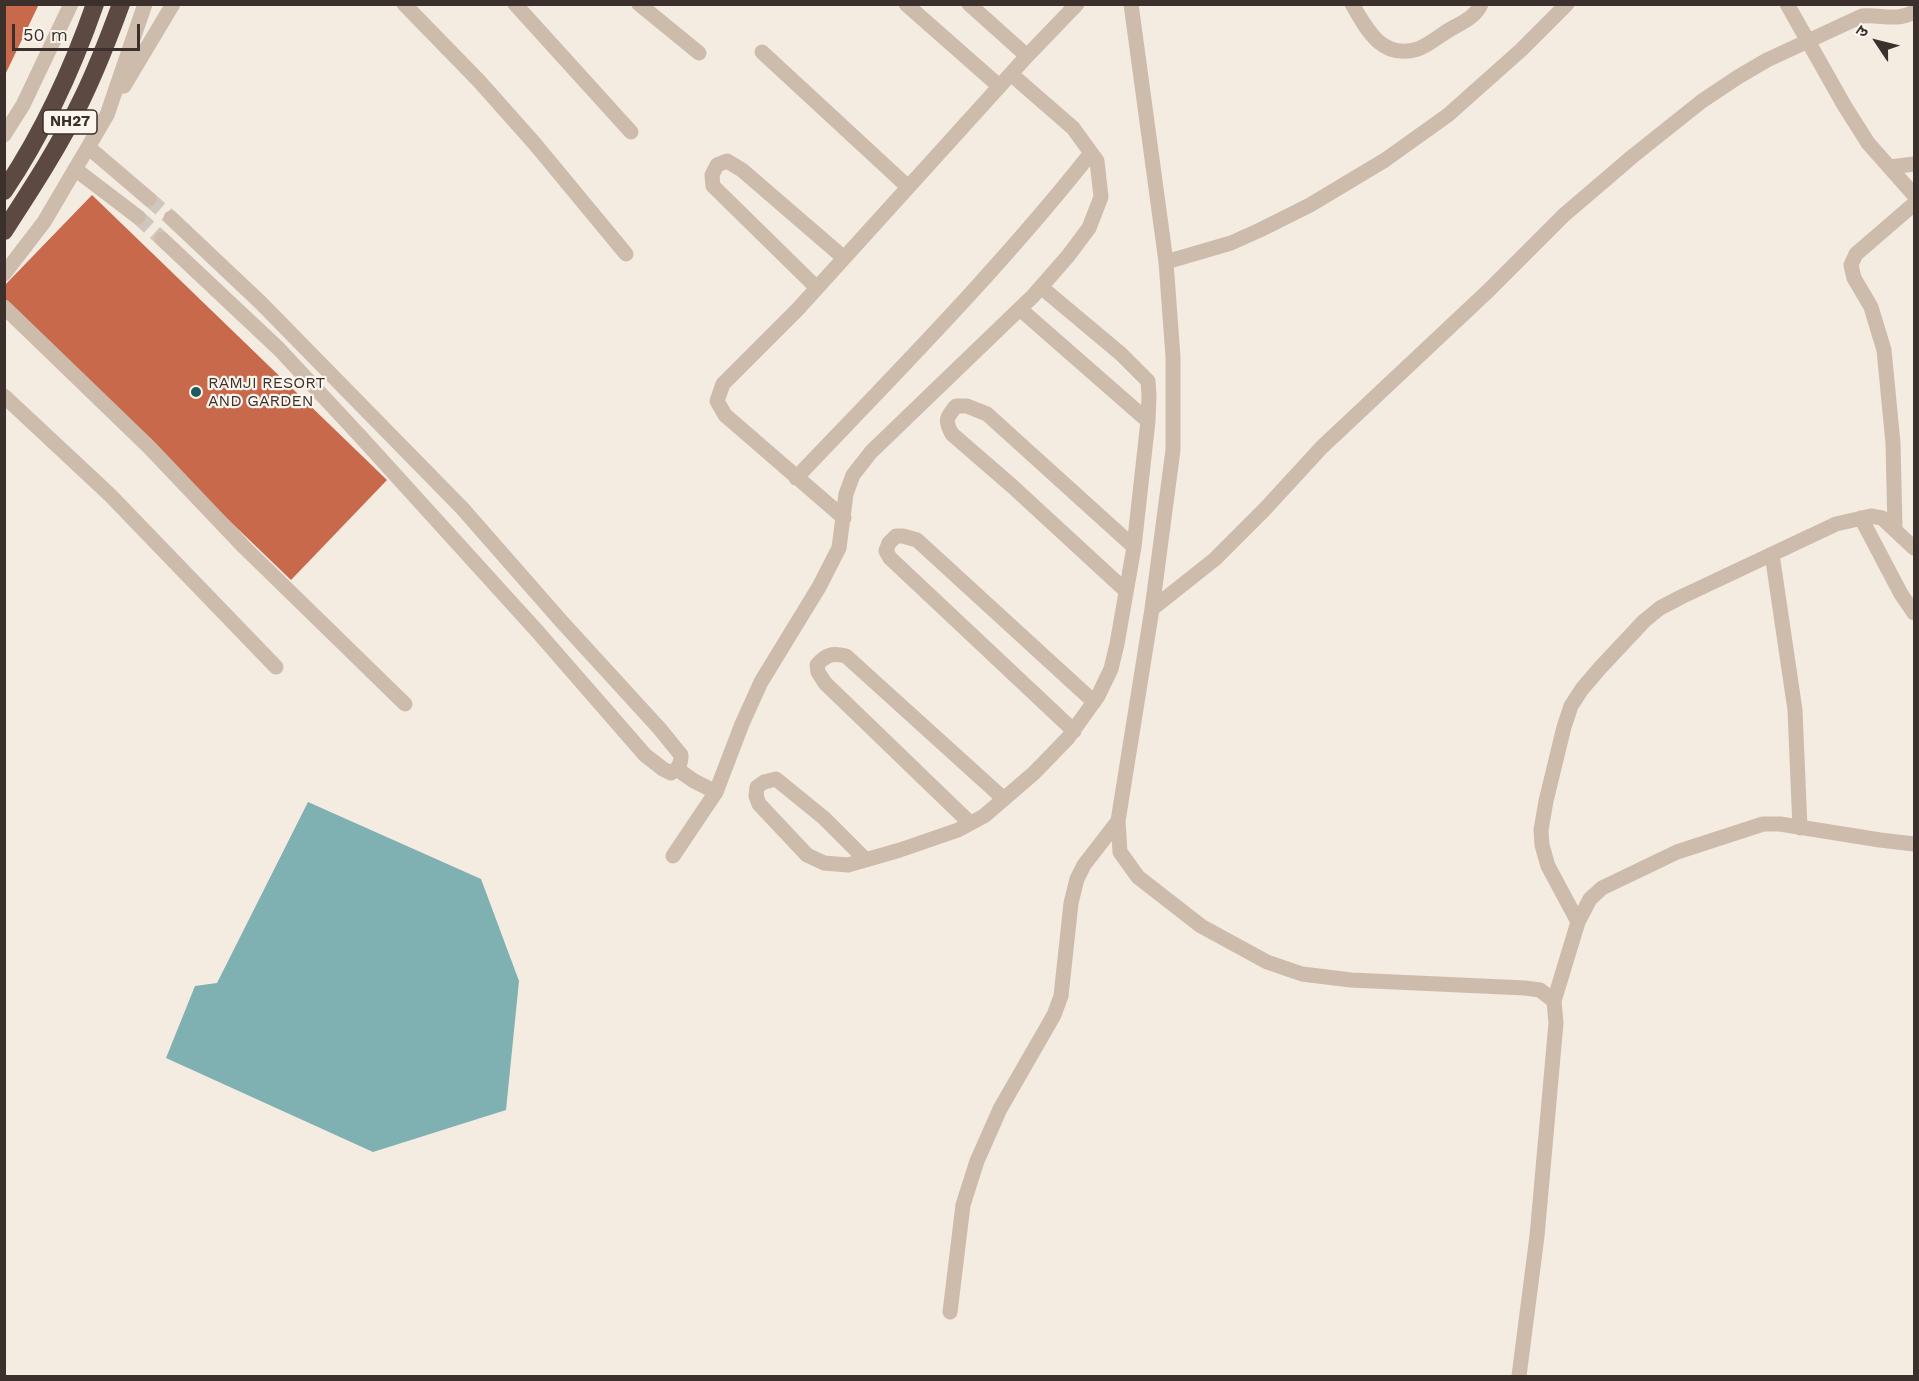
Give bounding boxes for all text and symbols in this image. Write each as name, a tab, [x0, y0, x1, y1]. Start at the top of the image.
scale bar	[15, 12, 142, 50]
north arrow	[1847, 12, 1907, 72]
text: उ	[1851, 22, 1872, 41]
text: 50 m	[23, 24, 68, 45]
road number: NH27	[43, 110, 97, 134]
place label: RAMJI RESORT AND GARDEN	[208, 373, 325, 411]
marker: RAMJI RESORT AND GARDEN	[189, 385, 203, 399]

